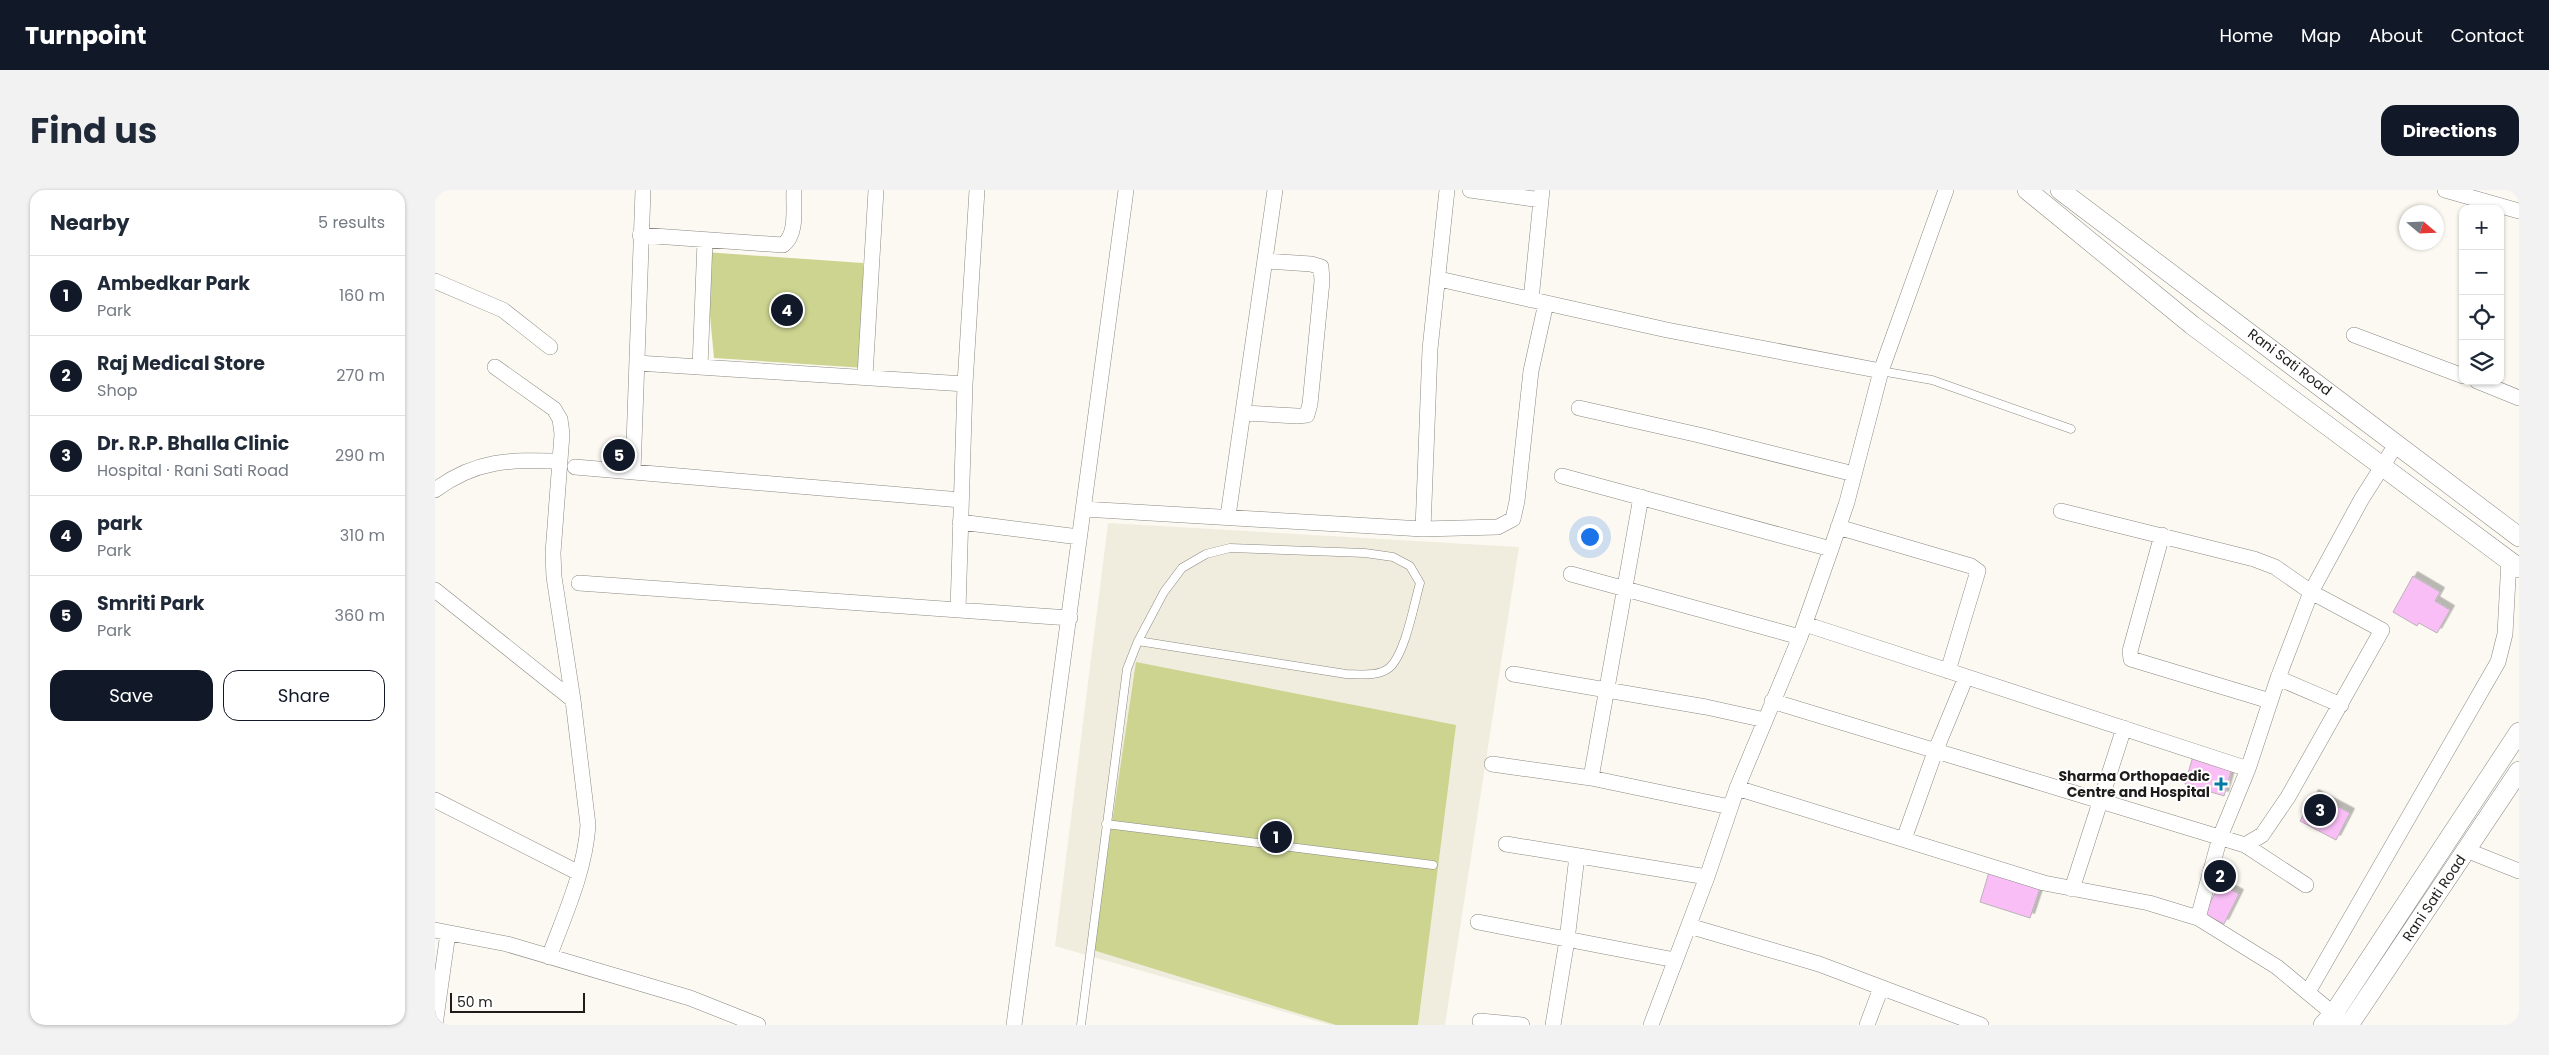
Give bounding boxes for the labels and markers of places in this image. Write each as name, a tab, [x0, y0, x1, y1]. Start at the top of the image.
pin: 4	[771, 291, 803, 329]
pin: 5	[603, 436, 635, 474]
place label: Sharma Orthopaedic Centre and Hospital	[2058, 766, 2211, 802]
marker: Sharma Orthopaedic Centre and Hospital	[2214, 777, 2228, 791]
pin: 3	[2304, 791, 2336, 829]
pin: 1	[1260, 818, 1292, 856]
pin: 2	[2204, 857, 2236, 895]

